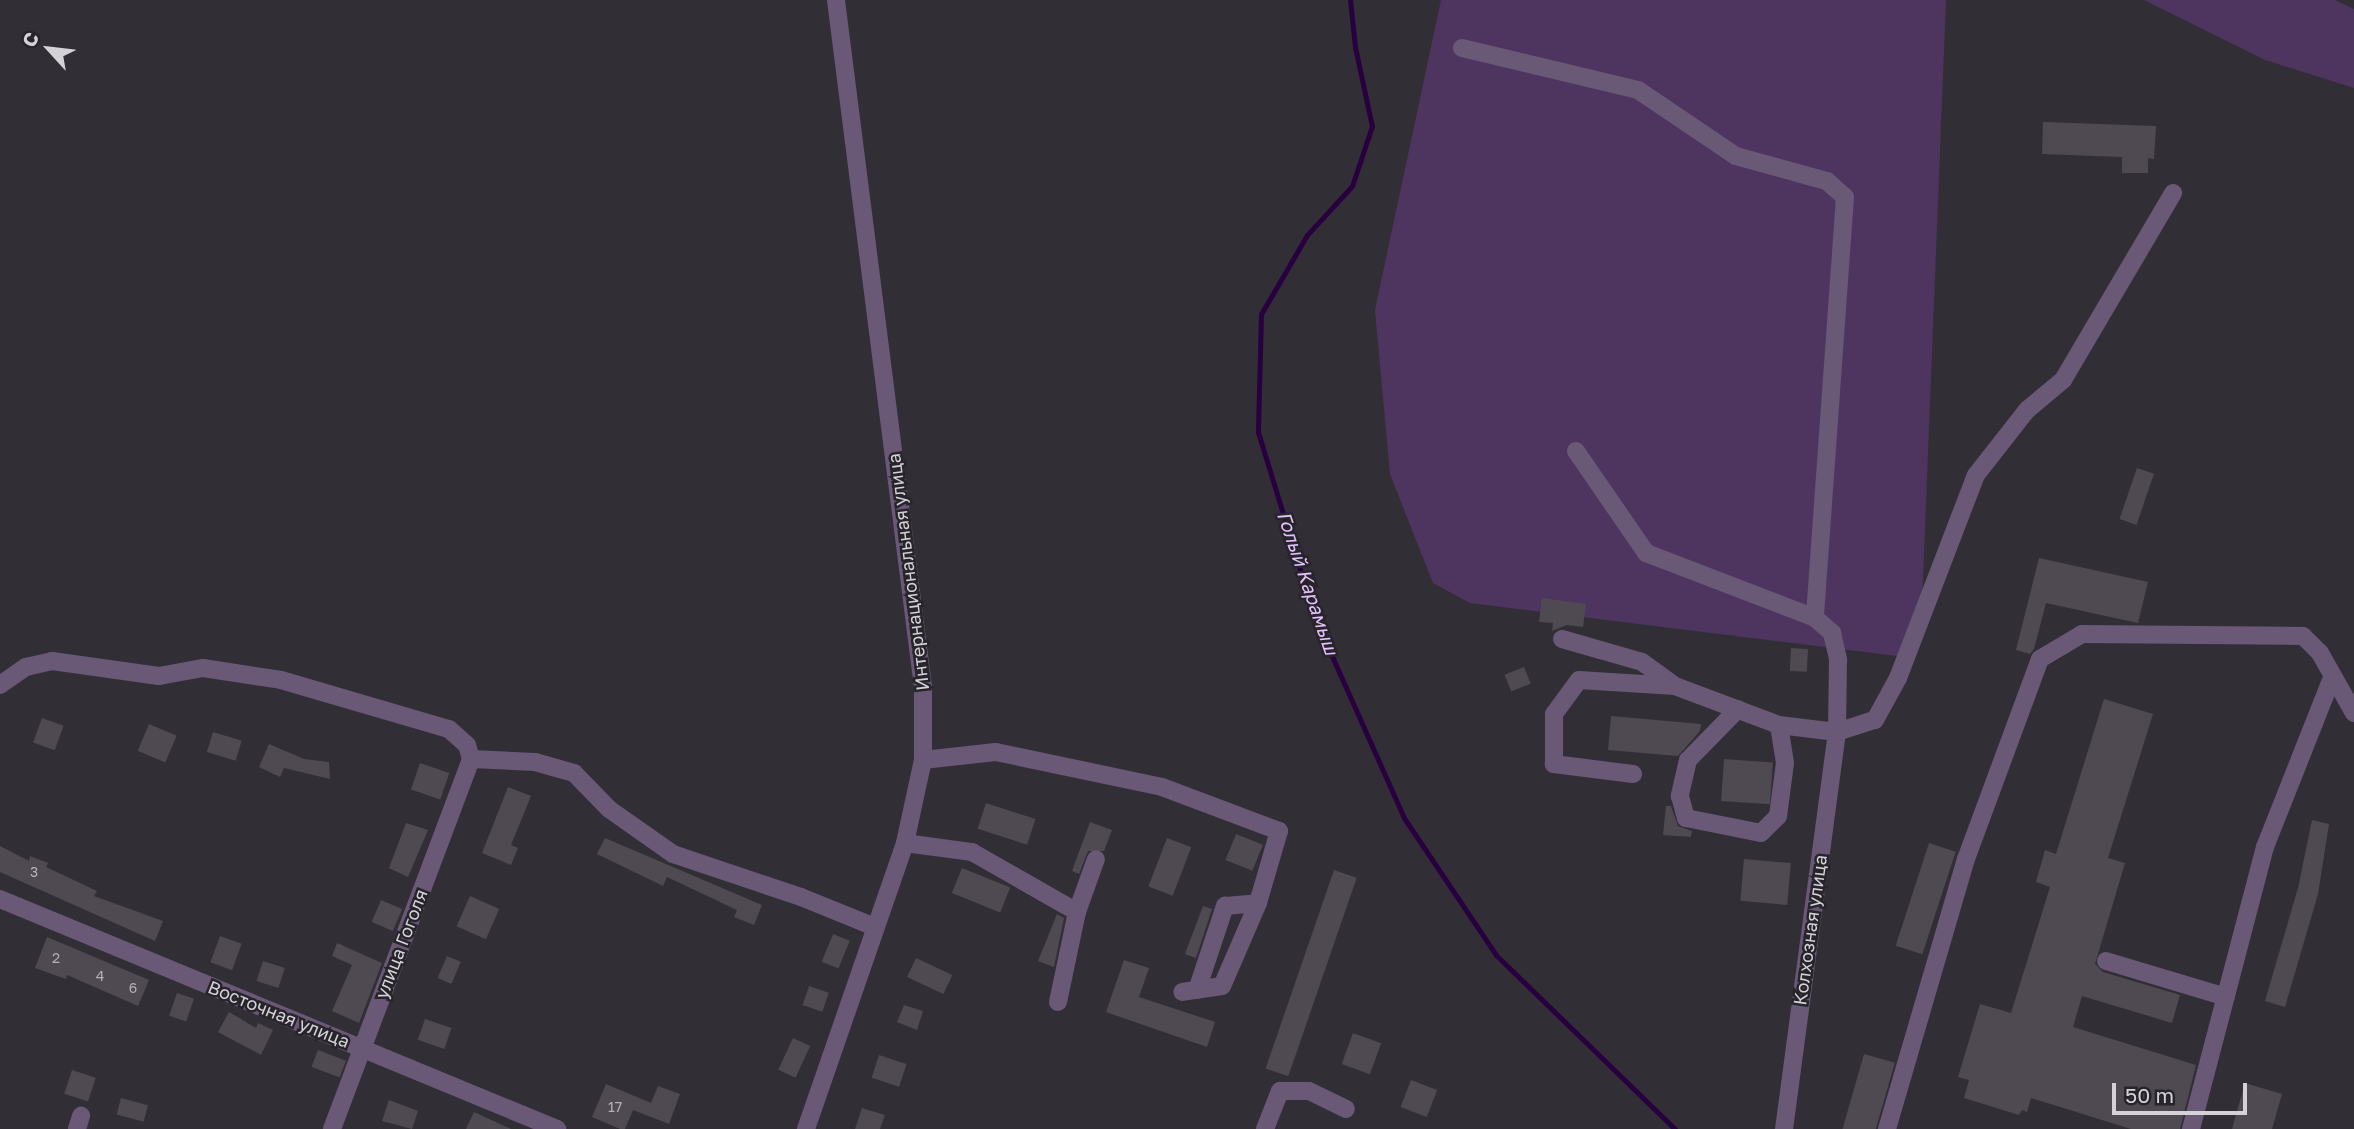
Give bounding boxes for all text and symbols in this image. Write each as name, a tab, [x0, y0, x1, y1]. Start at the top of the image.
north arrow	[14, 14, 84, 84]
text: С	[17, 28, 43, 50]
street label: Интернациональная улица	[883, 452, 933, 692]
water label: Голый Карамыш	[1273, 508, 1343, 658]
street label: Колхозная улица	[1789, 853, 1831, 1007]
house number: 3	[30, 864, 38, 880]
street label: улица Гоголя	[370, 886, 432, 1002]
house number: 2	[52, 950, 60, 966]
house number: 4	[96, 968, 104, 984]
street label: Восточная улица	[205, 976, 353, 1052]
house number: 6	[129, 980, 137, 996]
scale bar	[2116, 1070, 2251, 1114]
text: 50 m	[2125, 1082, 2174, 1108]
house number: 17	[608, 1099, 622, 1115]

